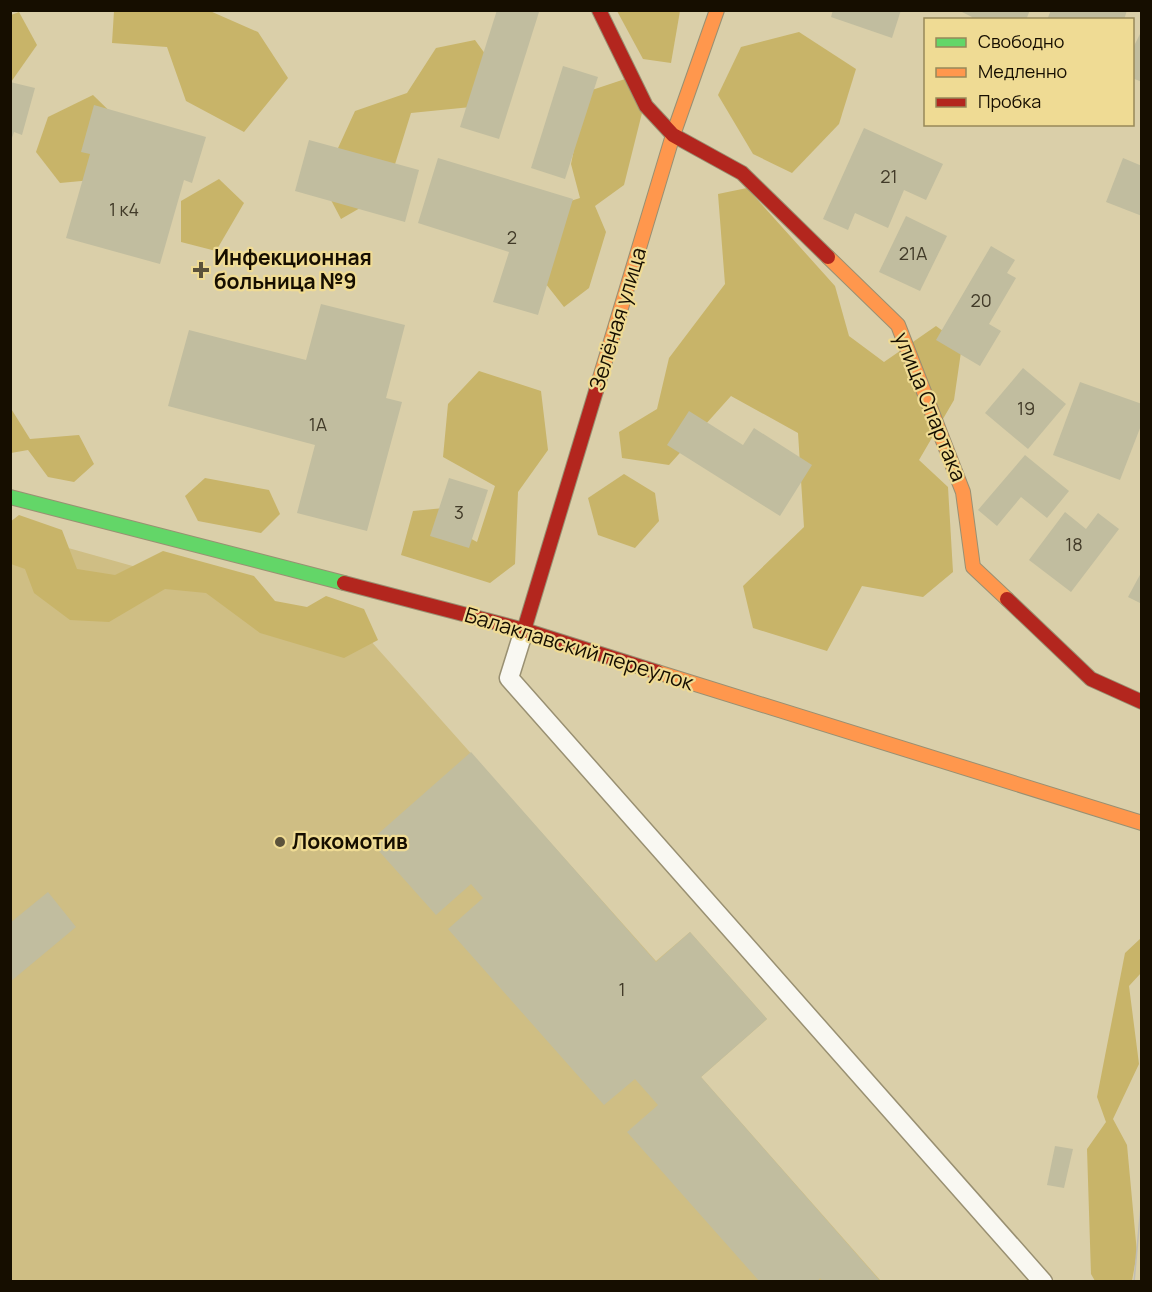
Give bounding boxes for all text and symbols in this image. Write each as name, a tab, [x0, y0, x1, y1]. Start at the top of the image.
legend	[924, 18, 1134, 126]
text: Свободно	[978, 29, 1064, 53]
text: Медленно	[978, 59, 1067, 83]
text: Пробка	[978, 89, 1041, 113]
house number: 21	[880, 164, 898, 188]
house number: 1 к4	[109, 197, 139, 221]
house number: 2	[507, 225, 517, 249]
house number: 21А	[899, 241, 928, 265]
place label: Инфекционная больница №9	[214, 243, 372, 295]
street label: Зелёная улица	[582, 244, 652, 394]
marker: Инфекционная больница №9	[192, 261, 210, 279]
house number: 20	[970, 288, 992, 312]
street label: улица Спартака	[888, 328, 974, 485]
house number: 19	[1017, 396, 1035, 420]
house number: 1А	[309, 412, 328, 436]
house number: 3	[454, 500, 464, 524]
house number: 18	[1065, 532, 1083, 556]
street label: Балаклавский переулок	[462, 600, 698, 696]
place label: Локомотив	[292, 827, 408, 855]
marker: Локомотив	[273, 835, 287, 849]
house number: 1	[618, 977, 626, 1001]

